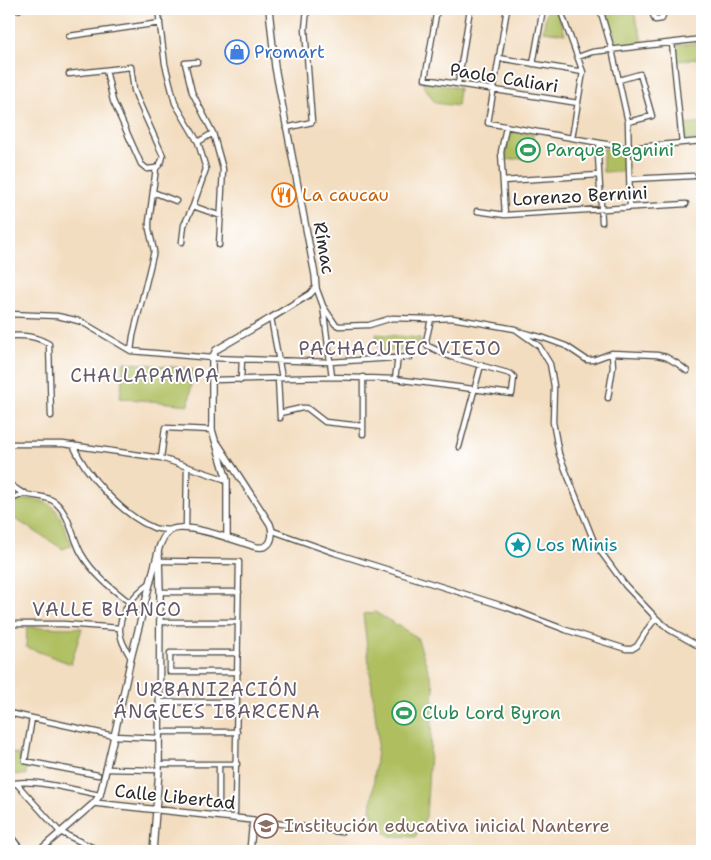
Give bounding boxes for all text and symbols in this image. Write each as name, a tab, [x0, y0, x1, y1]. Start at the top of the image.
shop icon: Promart	[224, 39, 250, 65]
place label: Promart	[254, 40, 325, 64]
street label: Paolo Caliari	[448, 58, 560, 98]
sports icon: Parque Begnini	[515, 137, 541, 163]
place label: Parque Begnini	[546, 138, 674, 162]
street label: Lorenzo Bernini	[512, 180, 648, 212]
restaurant icon: La caucau	[271, 182, 297, 208]
place label: La caucau	[302, 183, 389, 207]
street label: Rímac	[308, 220, 340, 276]
district label: PACHACUTEC VIEJO	[298, 336, 502, 361]
district label: CHALLAPAMPA	[70, 363, 220, 388]
place icon: Los Minis	[505, 532, 531, 558]
place label: Los Minis	[536, 533, 618, 557]
district label: VALLE BLANCO	[32, 597, 182, 622]
district label: URBANIZACIÓN ÁNGELES IBARCENA	[113, 676, 321, 724]
sports icon: Club Lord Byron	[391, 700, 417, 726]
place label: Club Lord Byron	[422, 701, 561, 725]
street label: Calle Libertad	[113, 779, 237, 815]
school or university icon: Institución educativa inicial Nanterre	[253, 813, 279, 839]
place label: Institución educativa inicial Nanterre	[284, 814, 610, 838]

